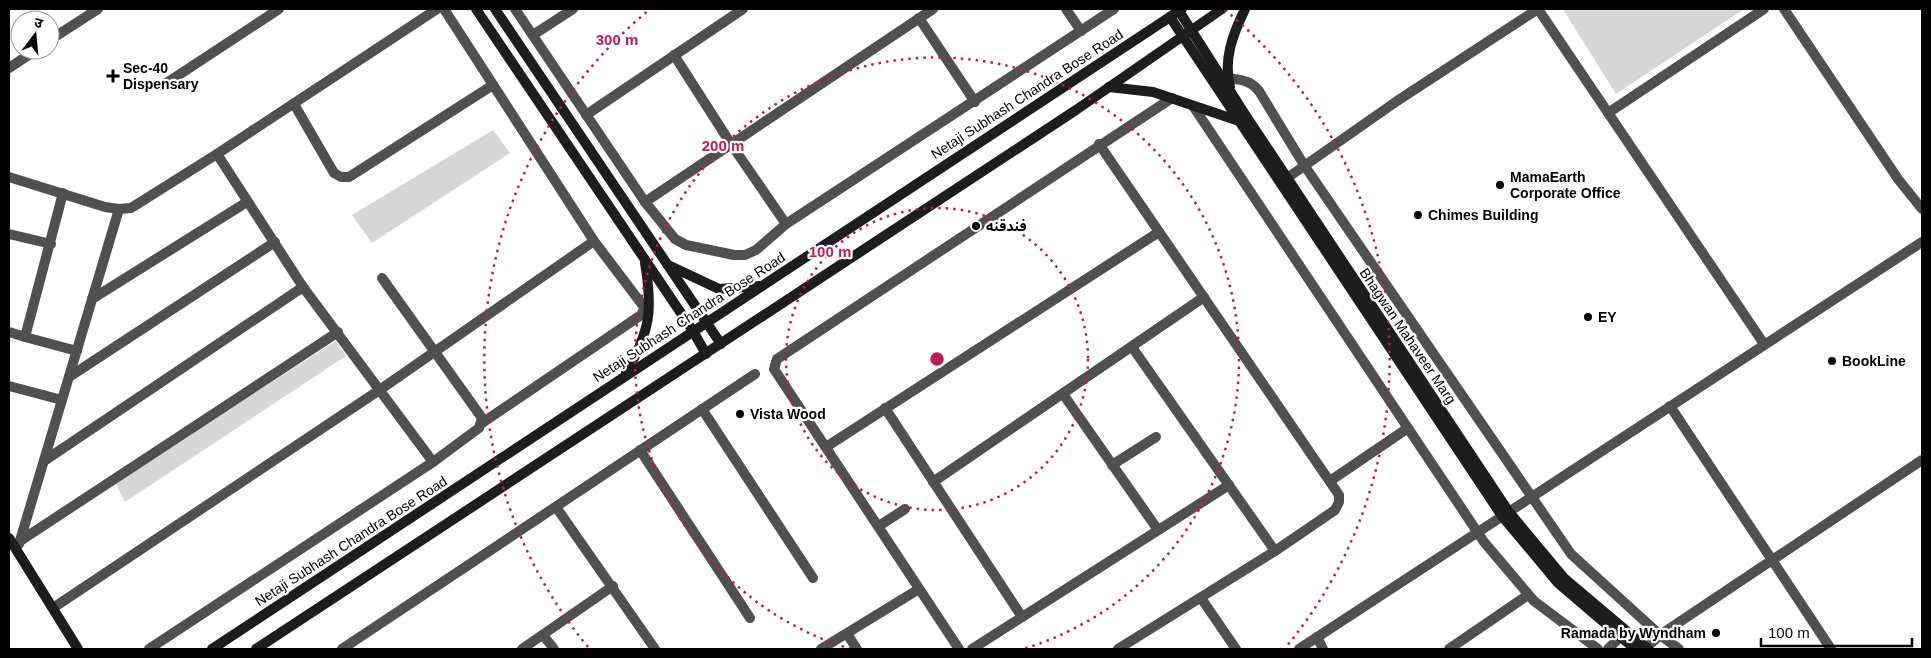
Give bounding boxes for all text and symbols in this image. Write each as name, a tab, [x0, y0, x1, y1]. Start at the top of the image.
north arrow	[10, 10, 60, 60]
text: उ	[32, 14, 45, 32]
street label: Netaji Subhash Chandra Bose Road	[928, 26, 1126, 162]
text: 300 m	[596, 31, 638, 48]
place label: Sec-40 Dispensary	[123, 60, 199, 92]
marker: Sec-40 Dispensary	[107, 70, 119, 82]
text: 200 m	[702, 137, 744, 154]
place label: MamaEarth Corporate Office	[1510, 169, 1621, 201]
marker: MamaEarth Corporate Office	[1494, 179, 1506, 191]
place label: Chimes Building	[1428, 207, 1538, 223]
marker: Chimes Building	[1412, 209, 1424, 221]
place label: فندقنه	[986, 218, 1027, 234]
marker: فندقنه	[970, 220, 982, 232]
text: 100 m	[809, 243, 851, 260]
street label: Netaji Subhash Chandra Bose Road	[590, 249, 788, 385]
street label: Bhagwan Mahaveer Marg	[1357, 265, 1459, 407]
place label: EY	[1598, 309, 1617, 325]
marker: EY	[1582, 311, 1594, 323]
centre of rings	[928, 350, 946, 368]
place label: BookLine	[1842, 353, 1906, 369]
marker: BookLine	[1826, 355, 1838, 367]
place label: Vista Wood	[750, 406, 826, 422]
marker: Vista Wood	[734, 408, 746, 420]
street label: Netaji Subhash Chandra Bose Road	[252, 473, 450, 609]
scale bar	[1761, 616, 1912, 648]
text: 100 m	[1768, 624, 1810, 641]
place label: Ramada by Wyndham	[1561, 625, 1706, 641]
marker: Ramada by Wyndham	[1710, 627, 1722, 639]

